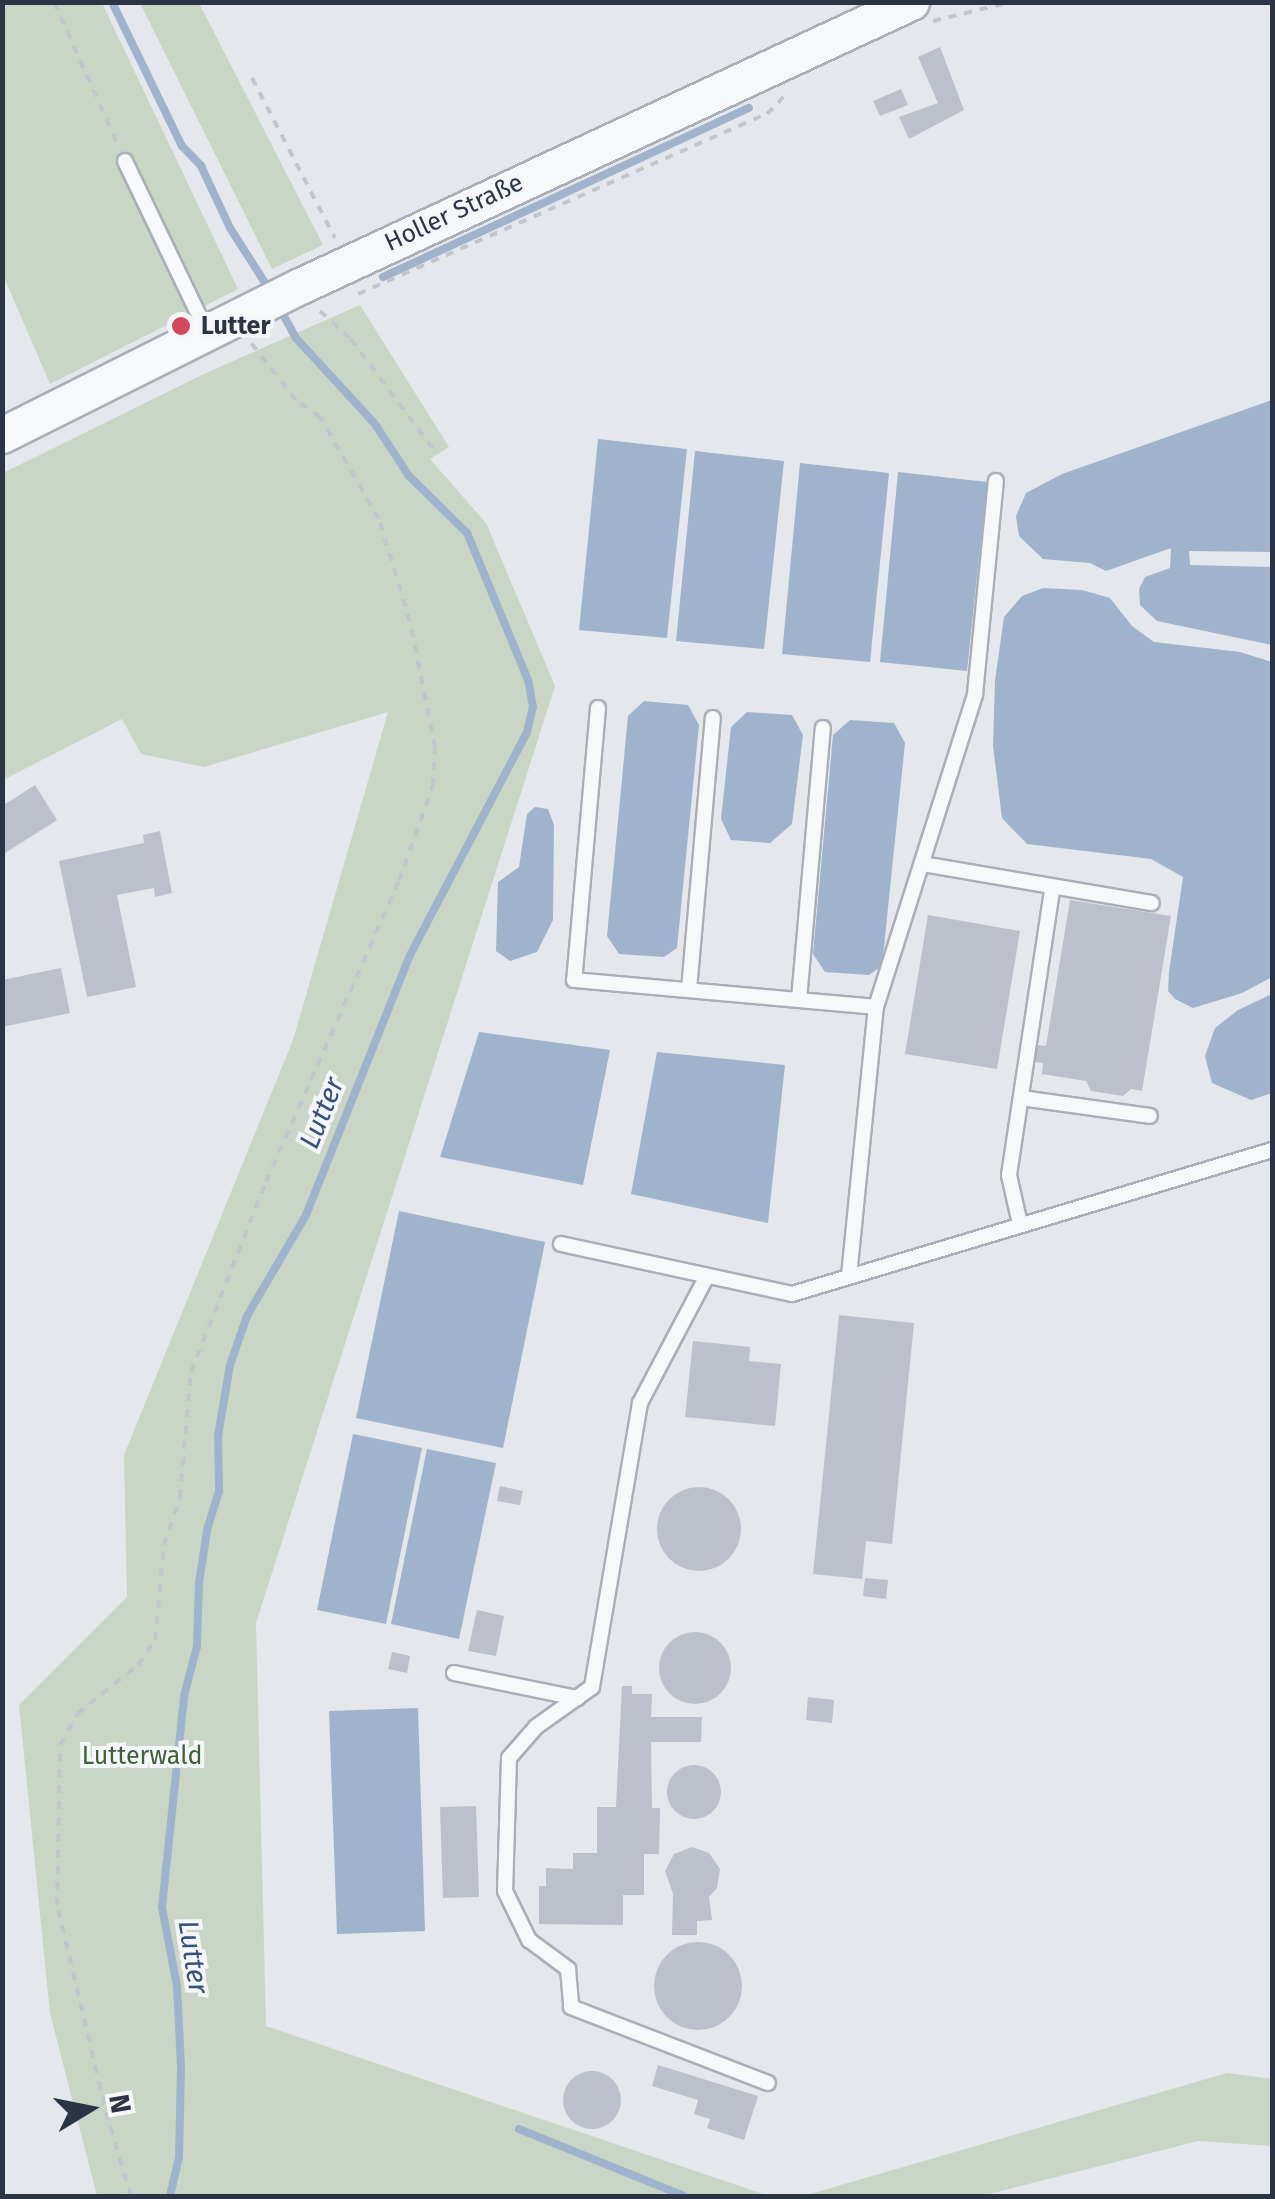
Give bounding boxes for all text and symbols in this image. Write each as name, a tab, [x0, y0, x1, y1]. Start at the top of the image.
street label: Holler Straße	[380, 168, 528, 258]
place label: Lutter	[201, 311, 270, 341]
marker: Lutter	[170, 315, 192, 337]
water label: Lutter	[293, 1072, 351, 1154]
park label: Lutterwald	[82, 1741, 202, 1771]
water label: Lutter	[171, 1918, 215, 1996]
north arrow	[40, 2059, 140, 2159]
text: N	[102, 2092, 138, 2116]

